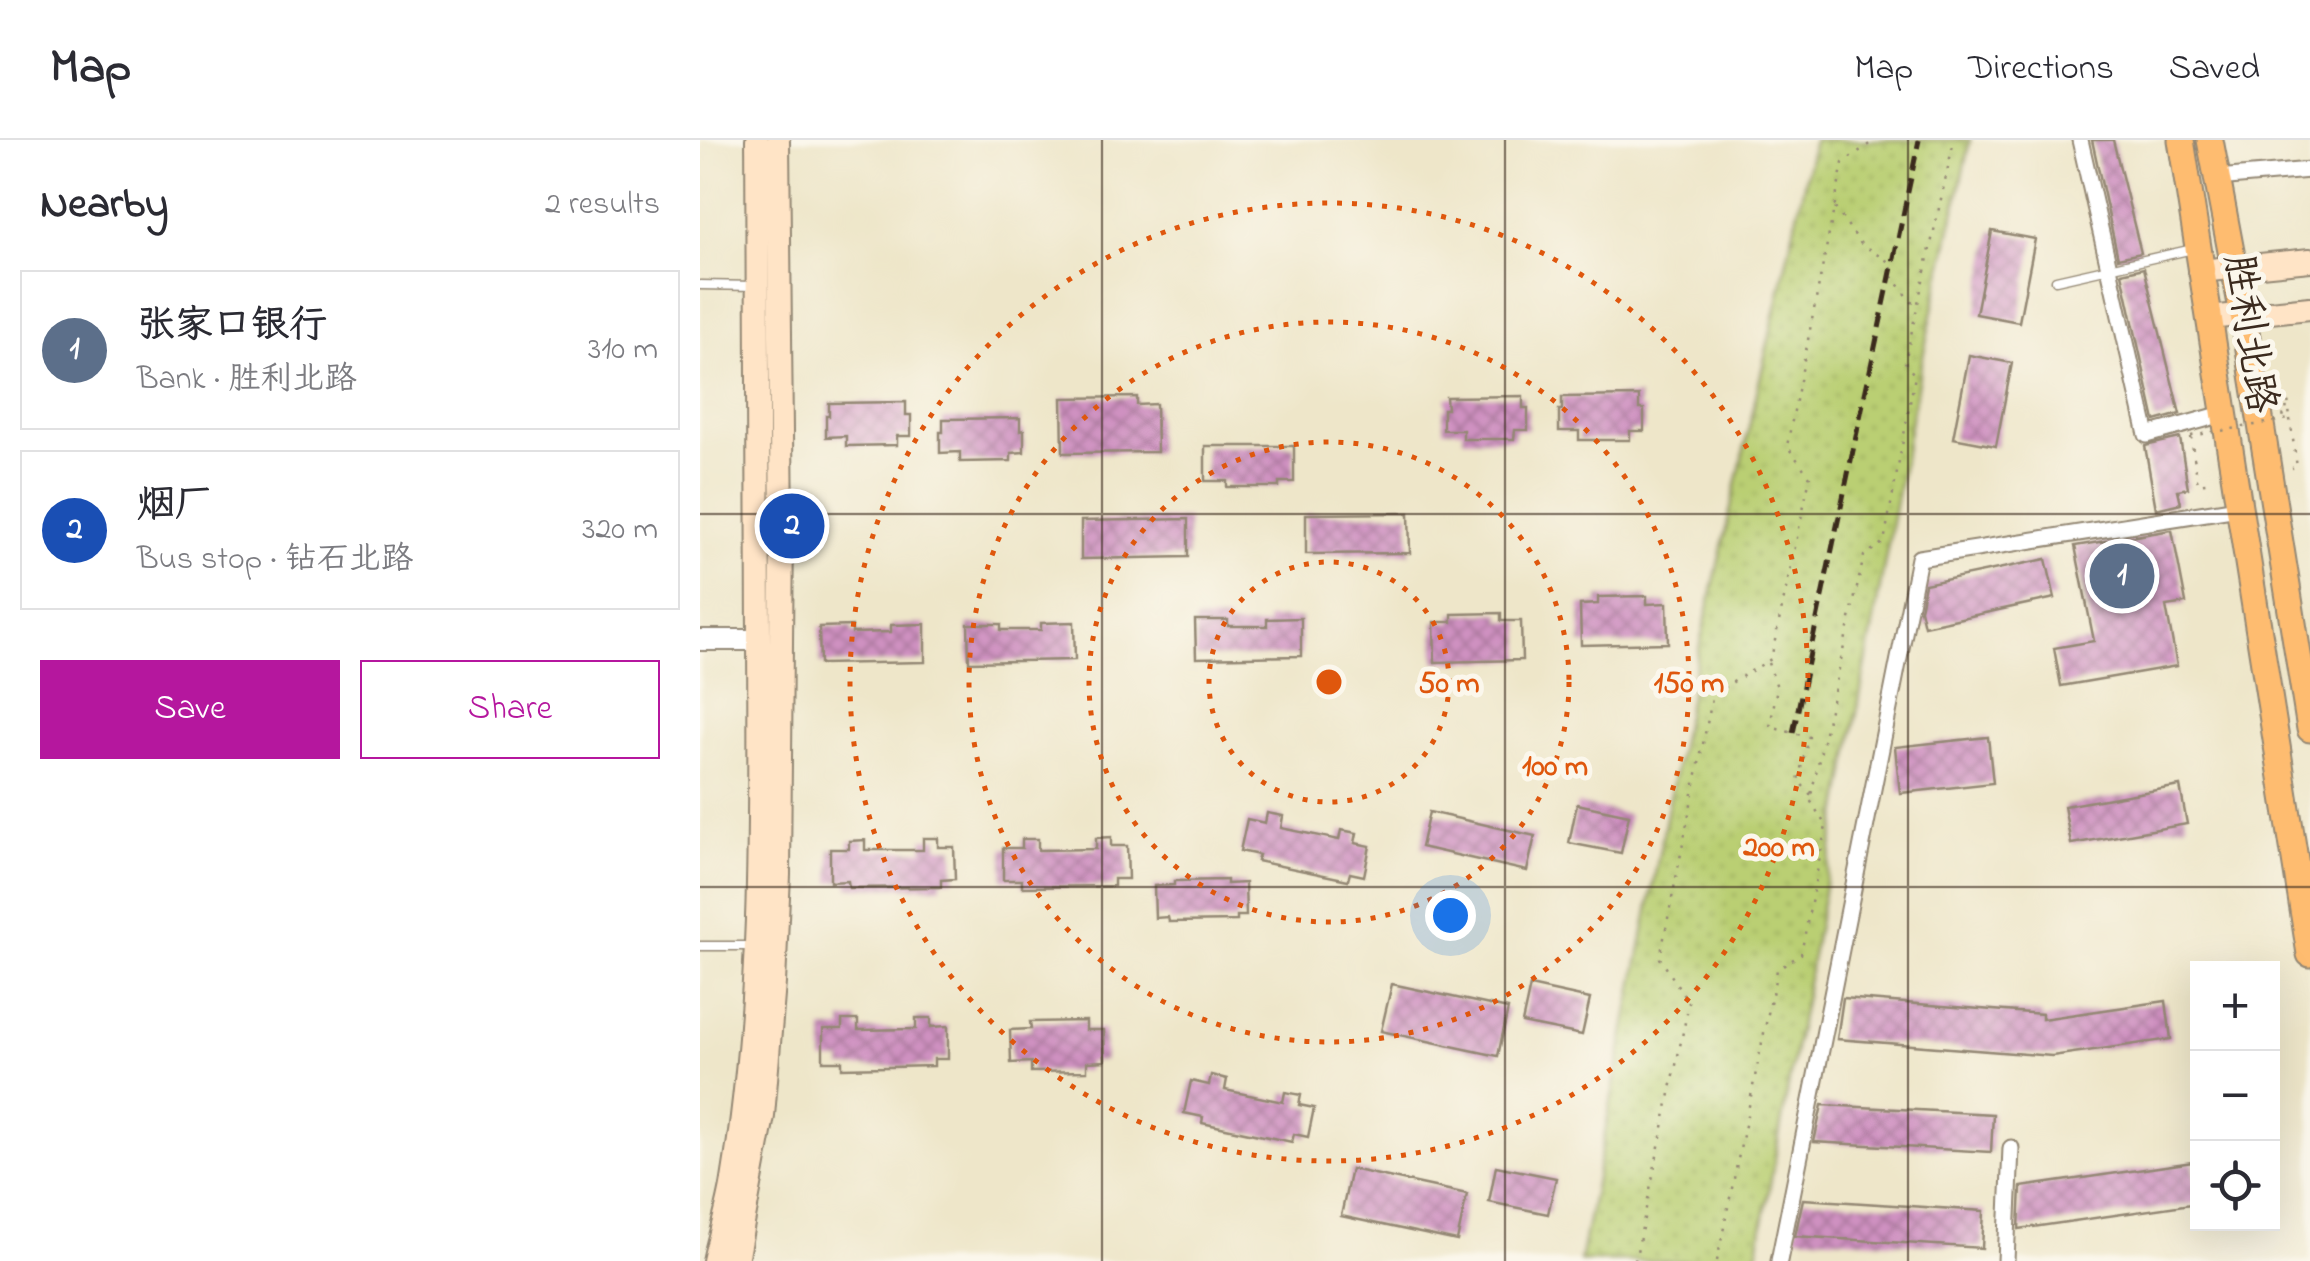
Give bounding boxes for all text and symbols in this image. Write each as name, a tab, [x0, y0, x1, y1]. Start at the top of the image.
text: Map	[50, 34, 131, 104]
text: Map	[1854, 44, 1913, 95]
text: Directions	[1968, 44, 2114, 95]
text: Saved	[2169, 44, 2260, 95]
text: Nearby	[40, 175, 168, 236]
text: 2 results	[545, 182, 660, 229]
street label: 胜利北路	[2206, 250, 2290, 418]
text: 张家口银行	[137, 299, 327, 355]
text: 1	[69, 327, 80, 374]
text: 310 m	[588, 327, 658, 374]
text: Bank · 胜利北路	[137, 357, 356, 404]
text: 烟厂	[137, 479, 213, 535]
pin: 2	[759, 488, 824, 564]
text: 2	[67, 507, 82, 554]
text: 320 m	[582, 507, 658, 554]
text: Bus stop · 钻石北路	[137, 537, 413, 584]
pin: 1	[2090, 538, 2154, 614]
button: Save	[40, 660, 340, 759]
button: Share	[360, 660, 660, 759]
text: 50 m	[1419, 663, 1479, 707]
text: 150 m	[1654, 663, 1724, 707]
centre of rings	[1311, 664, 1347, 700]
text: 100 m	[1522, 746, 1588, 790]
text: 200 m	[1742, 827, 1815, 871]
your location	[1425, 890, 1476, 941]
map controls	[2190, 961, 2280, 1231]
button: +	[2190, 961, 2280, 1051]
button: −	[2190, 1051, 2280, 1141]
button: locate	[2190, 1141, 2280, 1231]

